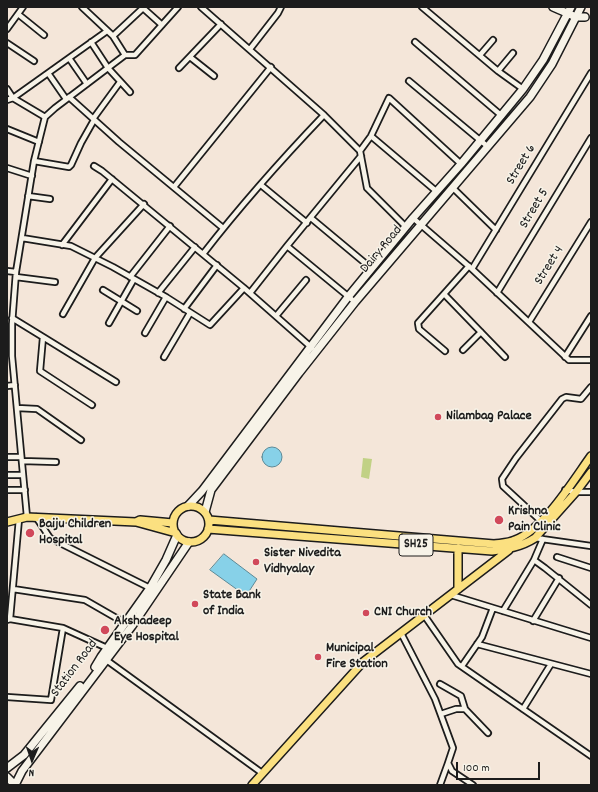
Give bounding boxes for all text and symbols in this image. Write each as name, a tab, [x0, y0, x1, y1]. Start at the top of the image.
street label: Street 6	[503, 142, 541, 188]
street label: Street 5	[517, 186, 553, 232]
street label: Dairy Road	[357, 223, 407, 277]
street label: Street 4	[531, 243, 569, 289]
place label: Nilambag Palace	[446, 409, 532, 425]
marker: Nilambag Palace	[433, 412, 443, 422]
place label: Krishna Pain Clinic	[508, 504, 561, 536]
marker: Krishna Pain Clinic	[493, 514, 505, 526]
place label: Baiju Children Hospital	[39, 517, 111, 550]
marker: Baiju Children Hospital	[24, 527, 36, 539]
road number: SH25	[399, 534, 433, 556]
place label: Sister Nivedita Vidhyalay	[264, 546, 341, 578]
marker: Sister Nivedita Vidhyalay	[251, 557, 261, 567]
place label: State Bank of India	[203, 588, 261, 620]
marker: State Bank of India	[190, 599, 200, 609]
place label: CNI Church	[374, 605, 432, 621]
marker: CNI Church	[361, 608, 371, 618]
place label: Akshadeep Eye Hospital	[114, 614, 179, 646]
marker: Akshadeep Eye Hospital	[99, 624, 111, 636]
street label: Station Road	[48, 637, 102, 701]
place label: Municipal Fire Station	[326, 641, 388, 674]
marker: Municipal Fire Station	[313, 652, 323, 662]
north arrow	[12, 740, 52, 780]
scale bar	[458, 754, 542, 780]
text: 100 m	[463, 760, 490, 777]
text: N	[29, 764, 35, 780]

